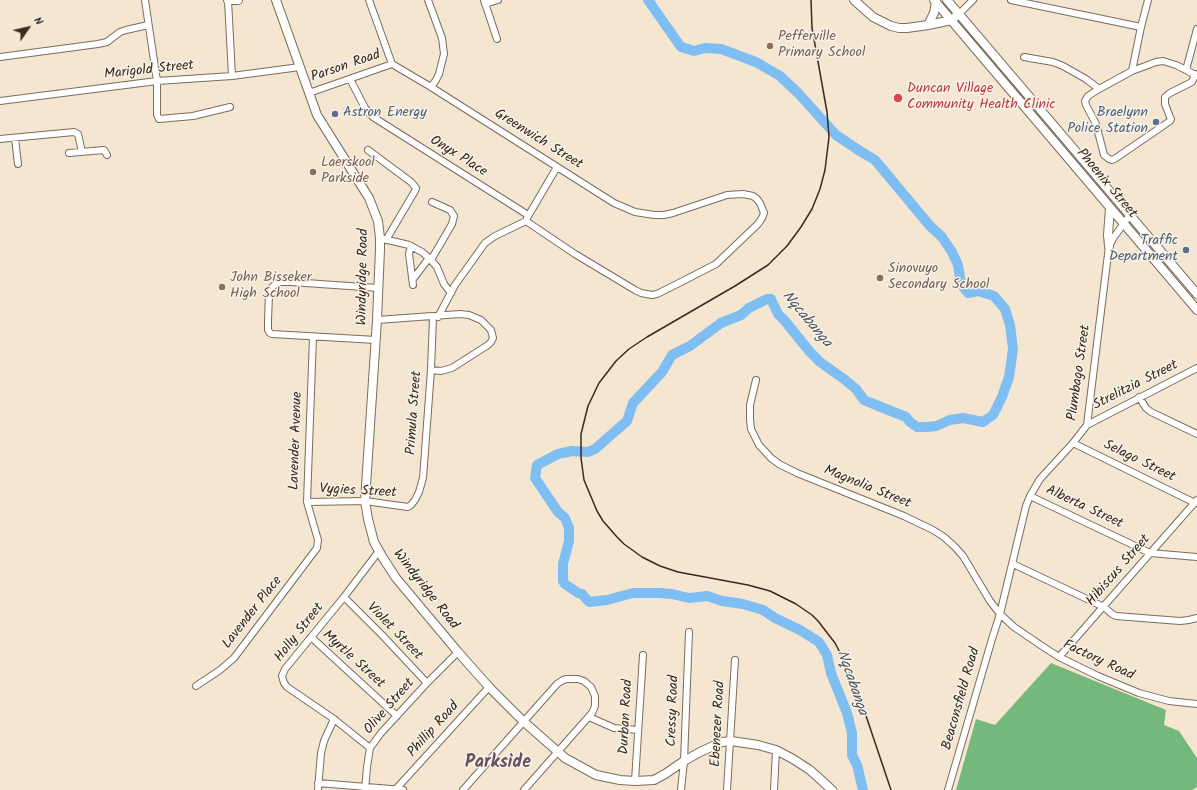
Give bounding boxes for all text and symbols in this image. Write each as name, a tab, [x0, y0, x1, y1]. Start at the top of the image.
north arrow	[8, 8, 48, 48]
text: N	[29, 13, 47, 29]
place label: Pefferville Primary School	[778, 30, 865, 62]
marker: Pefferville Primary School	[765, 41, 775, 51]
street label: Parson Road	[309, 47, 383, 87]
street label: Marigold Street	[103, 58, 195, 84]
place label: Duncan Village Community Health Clinic	[907, 82, 1056, 114]
marker: Duncan Village Community Health Clinic	[892, 92, 904, 104]
place label: Astron Energy	[343, 106, 427, 122]
street label: Greenwich Street	[491, 106, 585, 174]
place label: Braelynn Police Station	[1067, 106, 1148, 138]
marker: Astron Energy	[330, 109, 340, 119]
marker: Braelynn Police Station	[1151, 117, 1161, 127]
street label: Onyx Place	[426, 133, 490, 181]
street label: Phoenix Street	[1072, 146, 1140, 222]
place label: Laerskool Parkside	[321, 156, 375, 188]
marker: Laerskool Parkside	[308, 167, 318, 177]
street label: Windyridge Road	[355, 228, 373, 326]
place label: Traffic Department	[1109, 234, 1178, 266]
marker: Traffic Department	[1181, 245, 1191, 255]
place label: Sinovuyo Secondary School	[888, 262, 989, 294]
place label: John Bisseker High School	[230, 271, 311, 304]
marker: Sinovuyo Secondary School	[875, 273, 885, 283]
marker: John Bisseker High School	[217, 282, 227, 292]
water label: Nqcabanga	[777, 288, 835, 352]
street label: Plumbago Street	[1065, 324, 1095, 422]
street label: Strelitzia Street	[1091, 357, 1181, 415]
street label: Primula Street	[404, 370, 426, 456]
street label: Lavender Avenue	[287, 391, 307, 491]
street label: Selago Street	[1100, 437, 1178, 487]
street label: Magnolia Street	[821, 463, 913, 513]
street label: Vygies Street	[319, 482, 397, 502]
street label: Alberta Street	[1043, 483, 1125, 533]
street label: Hibiscus Street	[1083, 532, 1155, 610]
street label: Windyridge Road	[389, 547, 461, 633]
street label: Lavender Place	[219, 573, 287, 653]
street label: Holly Street	[272, 600, 328, 666]
street label: Violet Street	[362, 600, 426, 664]
street label: Myrtle Street	[318, 627, 388, 693]
street label: Factory Road	[1060, 637, 1136, 685]
street label: Beaconsfield Road	[939, 646, 985, 752]
water label: Nqcabanga	[831, 648, 871, 718]
street label: Cressy Road	[664, 675, 684, 747]
street label: Olive Street	[361, 676, 419, 738]
street label: Durban Road	[617, 679, 637, 755]
street label: Ebenezer Road	[708, 680, 730, 768]
street label: Phillip Road	[405, 699, 463, 761]
district label: Parkside	[465, 753, 531, 775]

